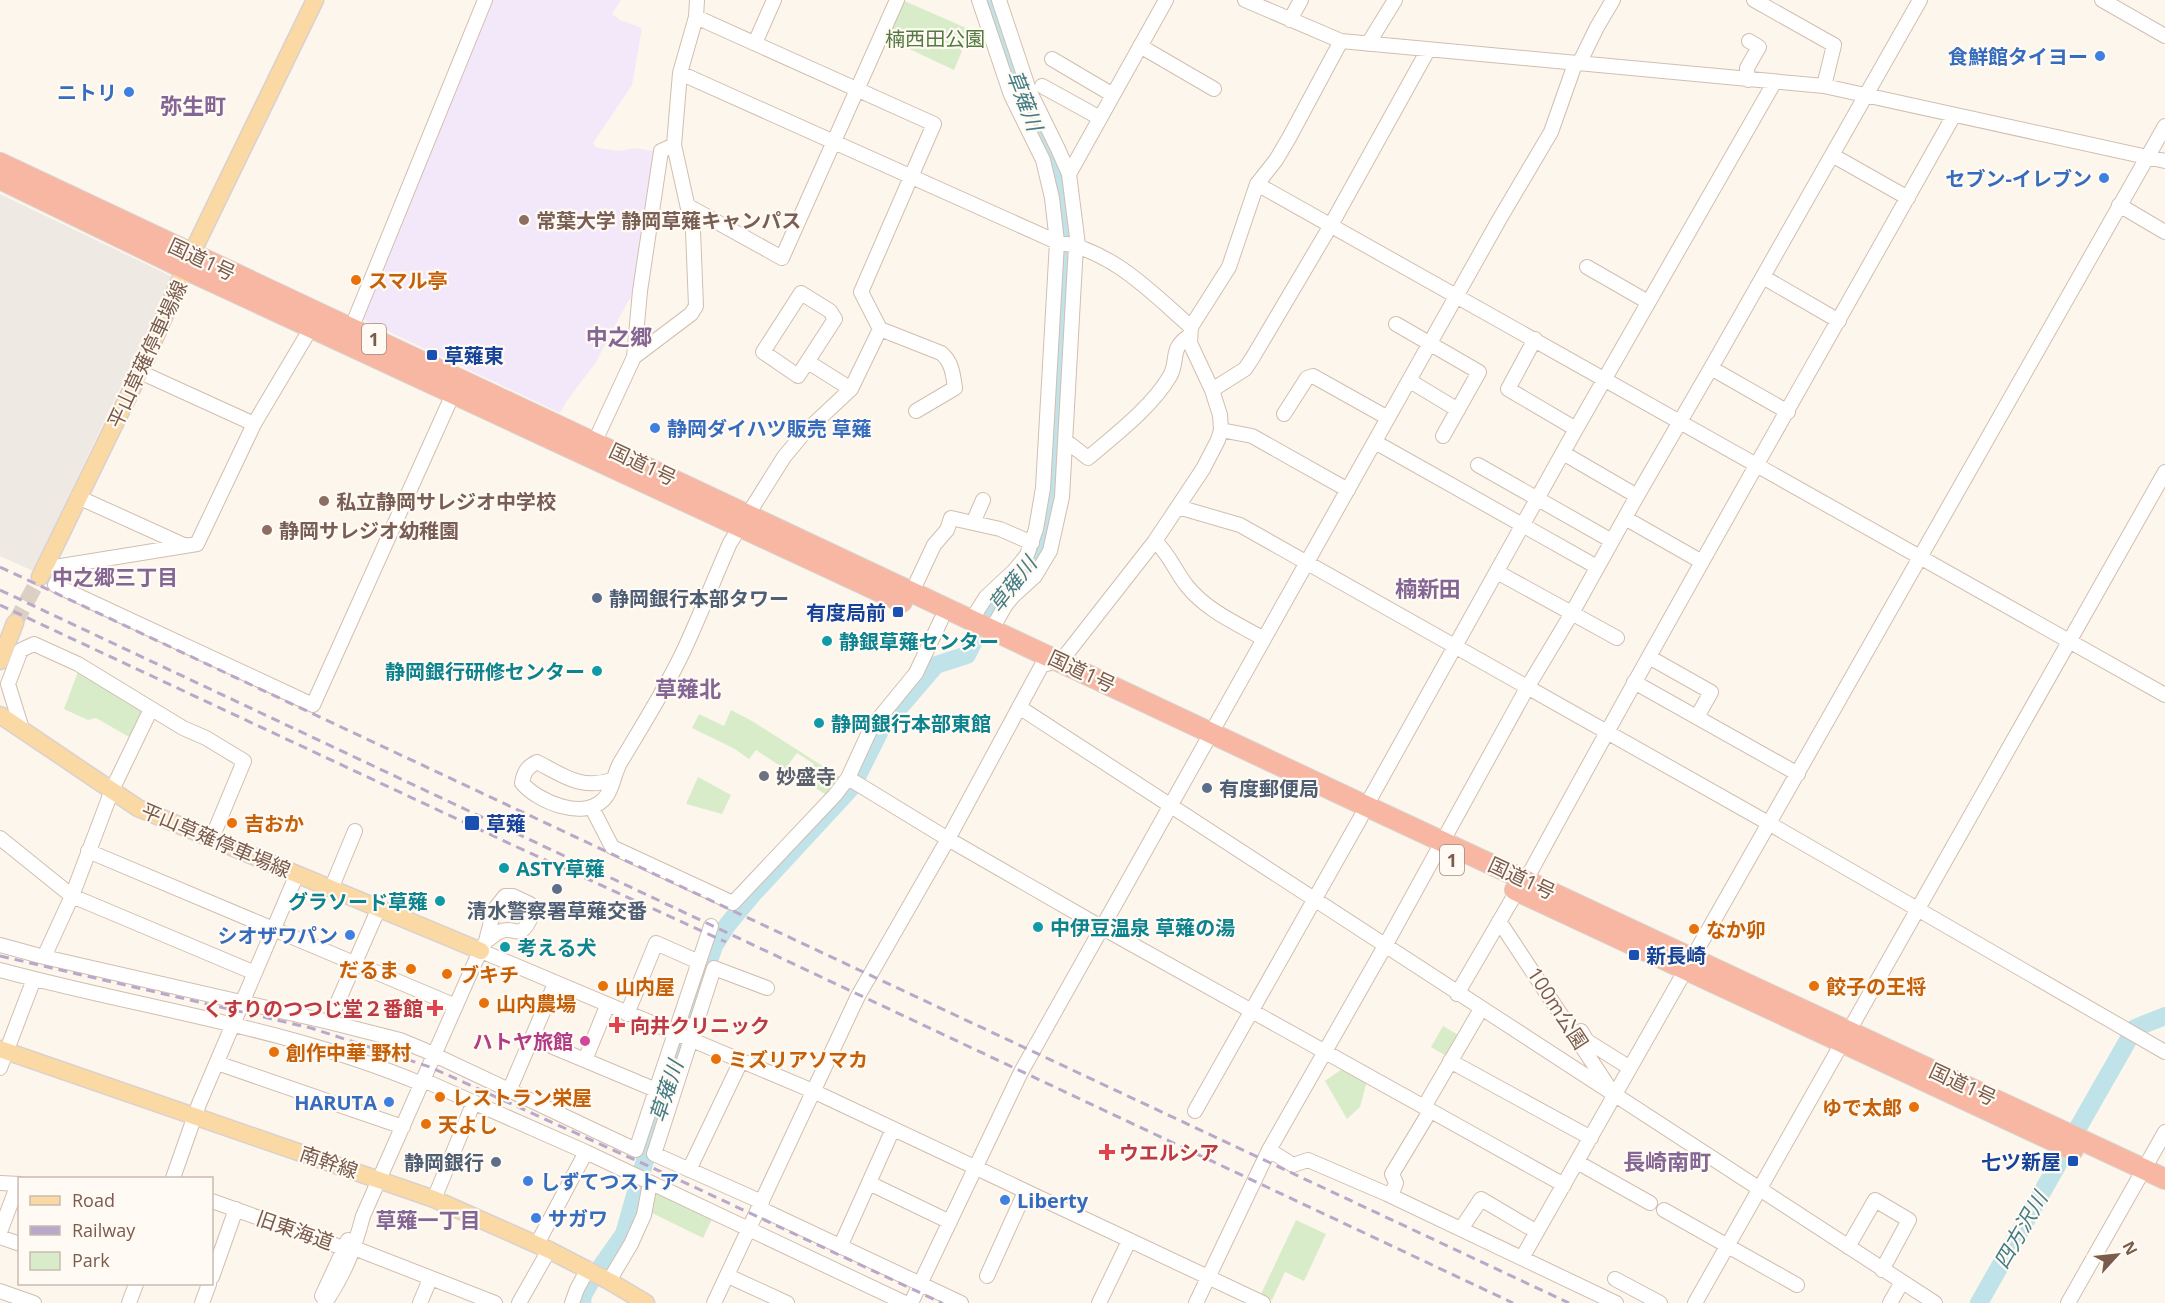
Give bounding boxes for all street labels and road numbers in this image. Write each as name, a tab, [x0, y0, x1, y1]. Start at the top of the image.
street label: 国道1号	[164, 232, 240, 286]
street label: 平山草薙停車場線	[101, 276, 193, 432]
road number: 1	[362, 324, 386, 354]
street label: 国道1号	[605, 437, 681, 491]
street label: 国道1号	[1044, 644, 1120, 698]
street label: 平山草薙停車場線	[137, 796, 295, 884]
road number: 1	[1440, 845, 1464, 875]
street label: 国道1号	[1484, 851, 1560, 905]
street label: 100m公園	[1521, 962, 1595, 1054]
street label: 国道1号	[1925, 1057, 2001, 1111]
street label: 南幹線	[296, 1139, 362, 1185]
street label: 旧東海道	[253, 1204, 337, 1256]

